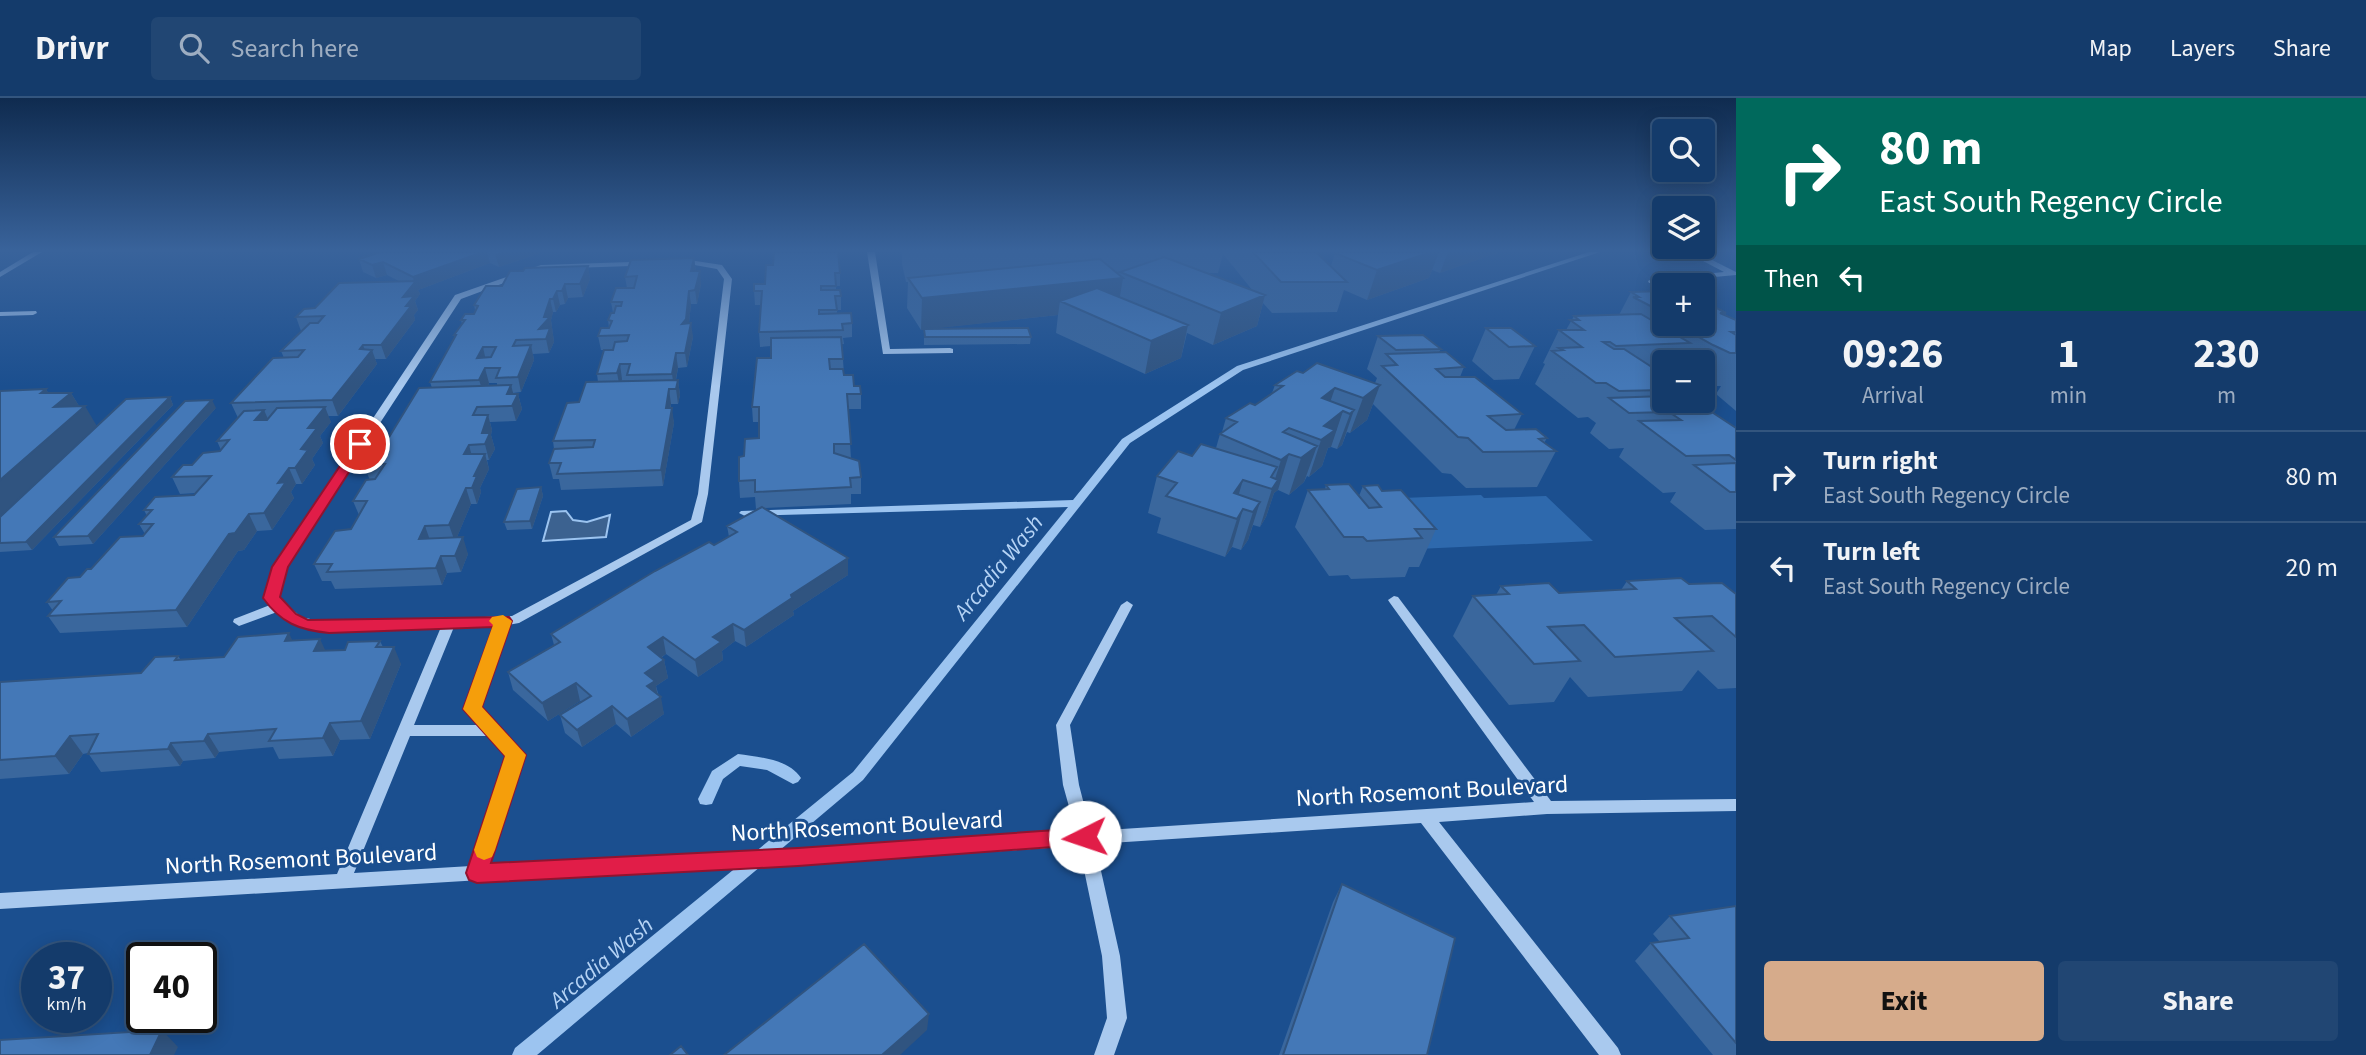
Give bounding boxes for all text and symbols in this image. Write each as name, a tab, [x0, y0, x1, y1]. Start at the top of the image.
search box	[151, 17, 641, 80]
text: Drivr	[35, 25, 109, 72]
icon: search	[175, 29, 213, 67]
text: Search here	[231, 30, 359, 67]
text: Map	[2089, 31, 2132, 66]
text: Layers	[2170, 31, 2235, 66]
text: Share	[2273, 31, 2331, 66]
text: 80 m	[1879, 114, 1983, 184]
map controls	[1652, 119, 1715, 413]
button: search	[1652, 119, 1715, 182]
icon: right	[1764, 126, 1855, 217]
text: East South Regency Circle	[1879, 179, 2223, 225]
button: layers	[1652, 196, 1715, 259]
icon: left	[1833, 259, 1871, 297]
text: Then	[1764, 260, 1819, 297]
button: +	[1652, 273, 1715, 336]
text: 09:26	[1842, 324, 1944, 384]
text: 1	[2057, 324, 2079, 384]
text: 230	[2193, 324, 2260, 384]
button: −	[1652, 350, 1715, 413]
text: Arrival	[1862, 379, 1924, 412]
text: min	[2050, 379, 2087, 412]
text: m	[2217, 379, 2236, 412]
pin	[330, 414, 390, 474]
icon: arrive	[341, 425, 379, 463]
text: Turn right	[1823, 442, 1938, 479]
icon: right	[1764, 458, 1802, 496]
text: 80 m	[2285, 458, 2338, 495]
text: East South Regency Circle	[1823, 479, 2070, 512]
water label: Arcadia Wash	[944, 508, 1051, 629]
text: Turn left	[1823, 533, 1920, 570]
icon: left	[1764, 549, 1802, 587]
text: 20 m	[2285, 549, 2338, 586]
text: East South Regency Circle	[1823, 570, 2070, 603]
street label: North Rosemont Boulevard	[1295, 767, 1569, 816]
position arrow	[1048, 800, 1122, 874]
street label: North Rosemont Boulevard	[730, 802, 1004, 851]
street label: North Rosemont Boulevard	[164, 835, 438, 884]
water label: Arcadia Wash	[541, 909, 661, 1017]
speed limit sign: 40	[126, 942, 217, 1033]
text: 37	[48, 953, 85, 1003]
button: Exit	[1764, 961, 2044, 1041]
button: Share	[2058, 961, 2338, 1041]
text: km/h	[47, 992, 86, 1017]

